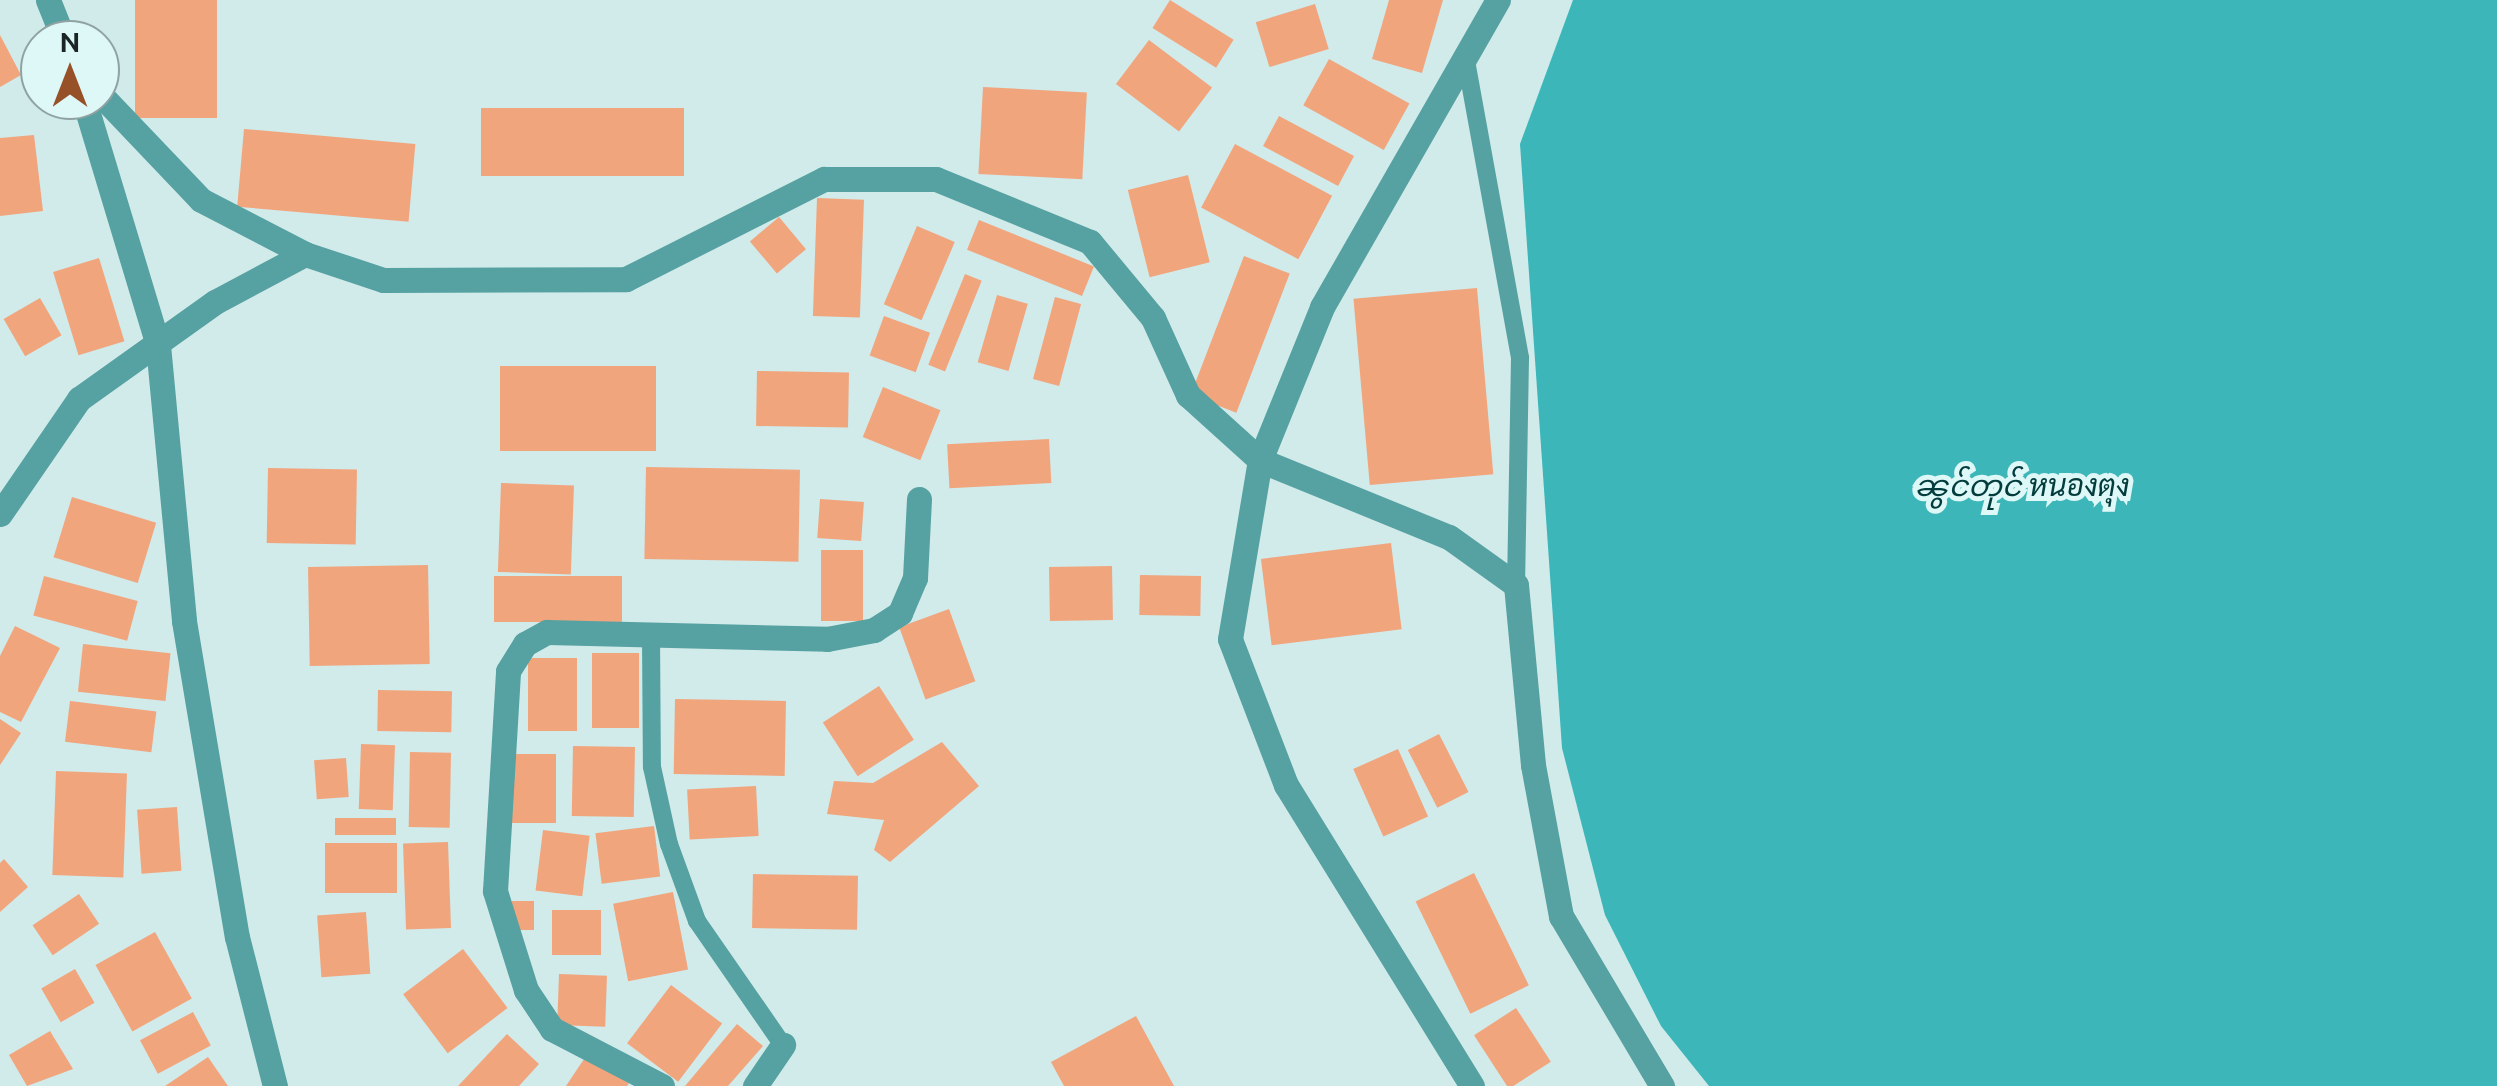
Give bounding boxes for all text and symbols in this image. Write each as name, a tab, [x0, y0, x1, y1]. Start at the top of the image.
north arrow	[20, 20, 120, 120]
text: N	[60, 26, 80, 57]
water label: ၼွင်တုင် หนองตุง	[1915, 467, 2129, 503]

